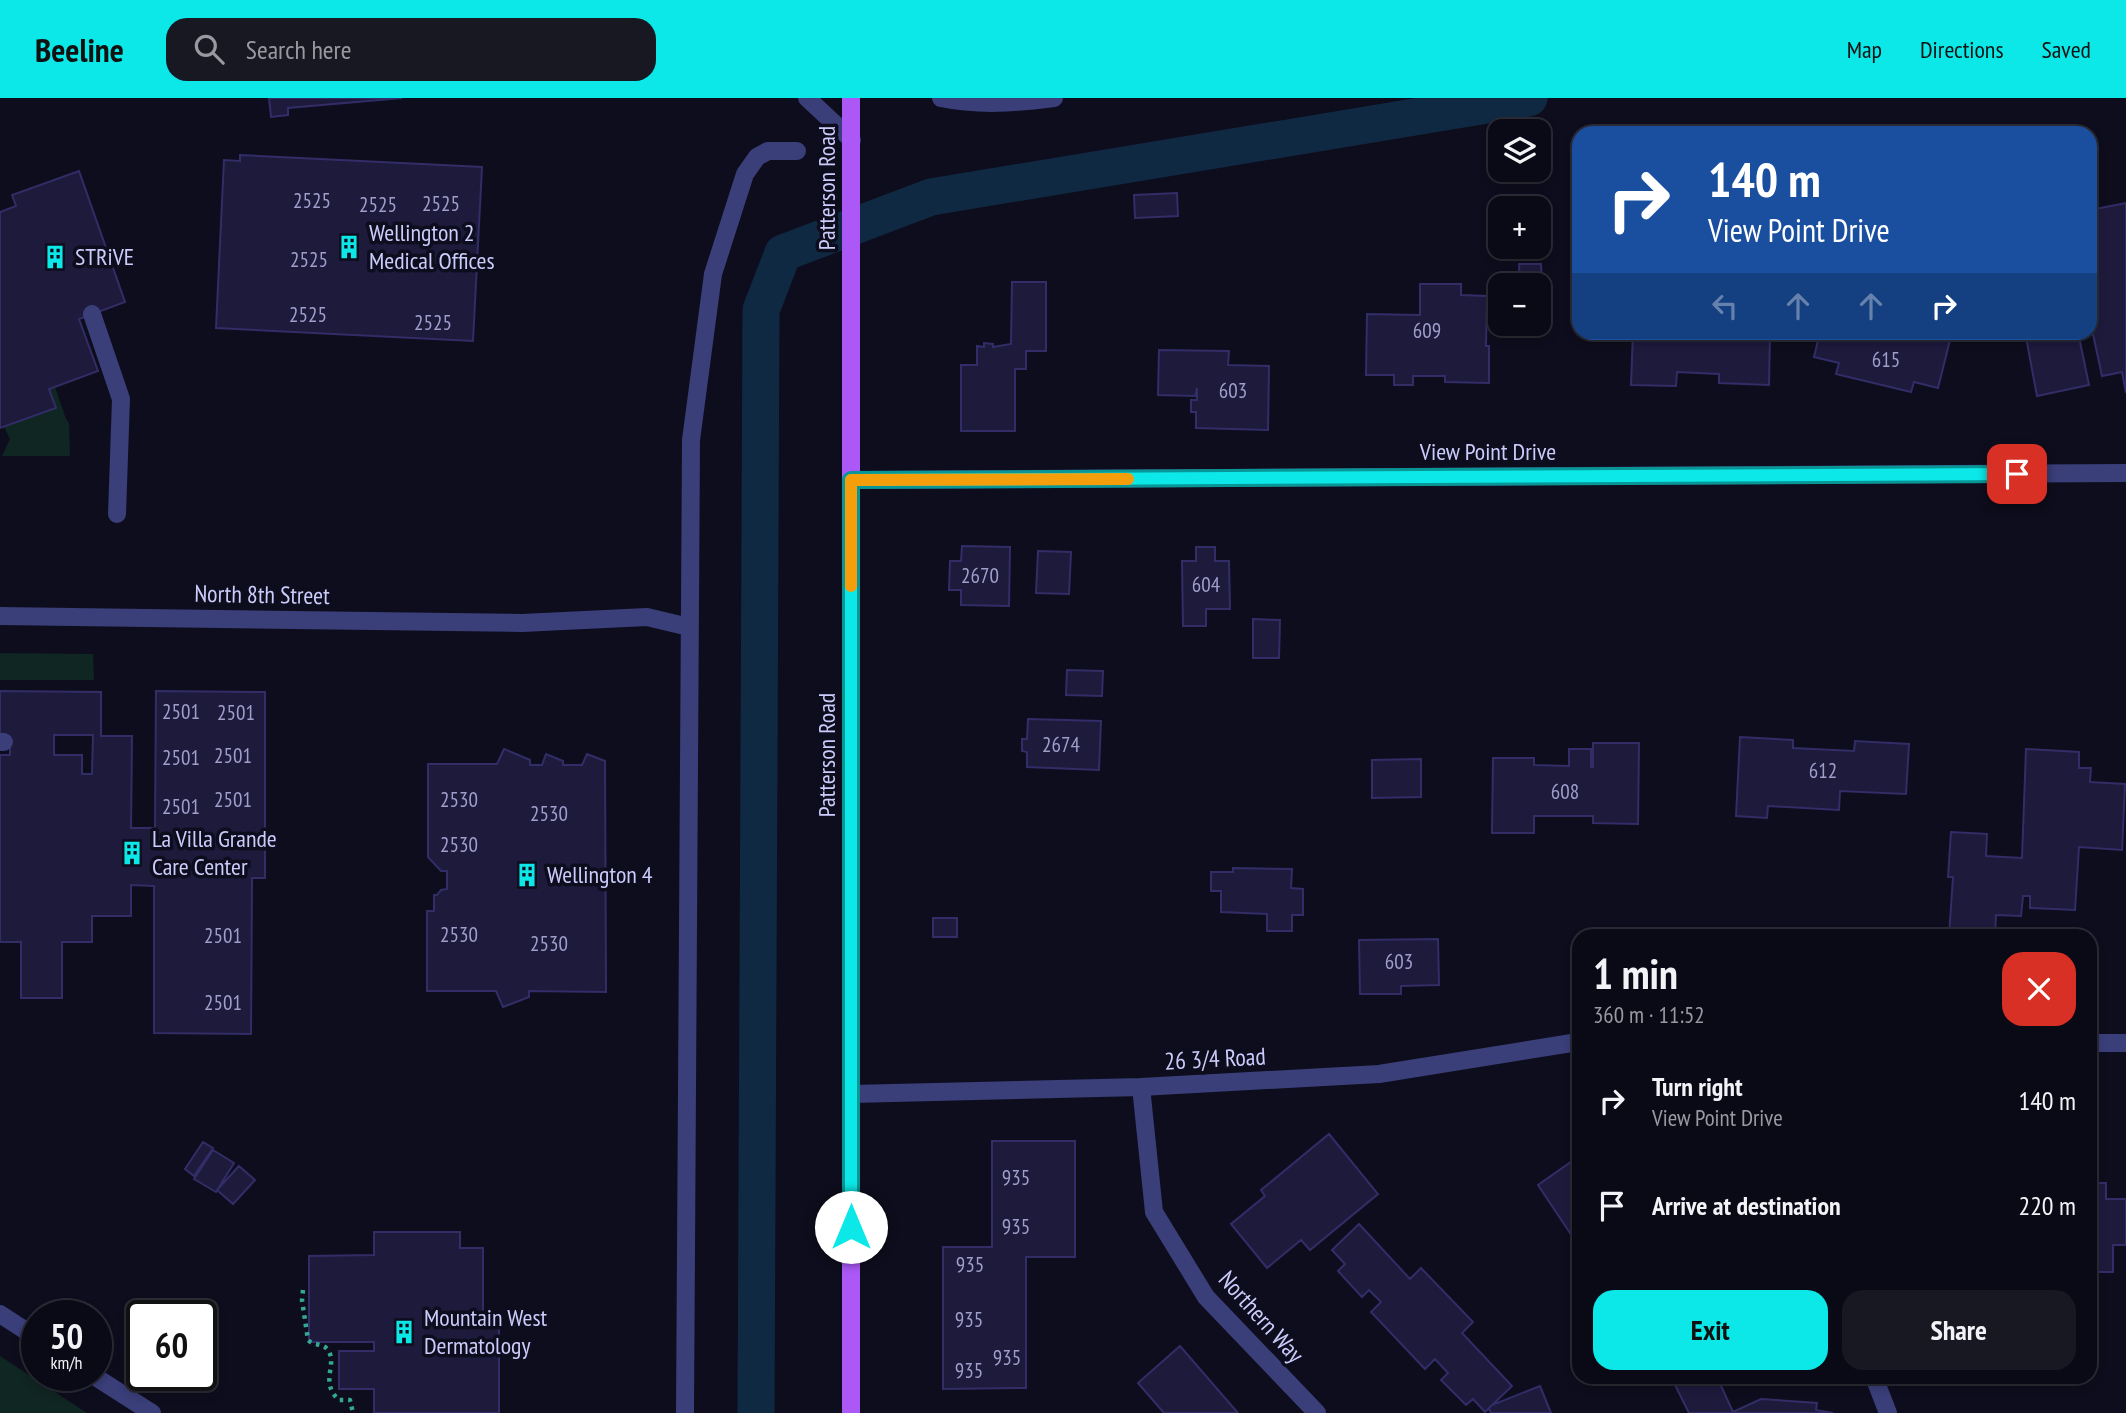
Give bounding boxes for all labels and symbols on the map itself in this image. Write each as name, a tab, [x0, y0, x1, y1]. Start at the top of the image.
street label: Patterson Road	[811, 126, 842, 250]
house number: 2525	[293, 187, 331, 214]
house number: 2525	[422, 190, 460, 217]
house number: 2525	[359, 191, 397, 218]
place label: Wellington 2 Medical Offices	[369, 217, 495, 276]
building icon: Wellington 2 Medical Offices	[335, 233, 363, 261]
place label: STRiVE	[75, 241, 134, 272]
building icon: STRiVE	[41, 243, 69, 271]
house number: 2525	[290, 246, 328, 273]
house number: 2525	[289, 301, 327, 328]
house number: 2525	[414, 309, 452, 336]
house number: 609	[1413, 317, 1441, 344]
house number: 615	[1872, 346, 1900, 373]
house number: 603	[1219, 377, 1247, 404]
street label: View Point Drive	[1419, 436, 1556, 467]
pin	[1987, 444, 2047, 504]
house number: 2670	[961, 562, 999, 589]
house number: 604	[1192, 571, 1221, 598]
street label: North 8th Street	[194, 578, 330, 611]
street label: Patterson Road	[811, 693, 842, 817]
house number: 2501	[162, 698, 200, 725]
house number: 2501	[217, 699, 255, 726]
house number: 2674	[1042, 731, 1080, 758]
house number: 2501	[214, 742, 252, 769]
house number: 2501	[162, 744, 200, 771]
house number: 612	[1809, 757, 1837, 784]
house number: 608	[1551, 778, 1579, 805]
house number: 2501	[214, 786, 252, 813]
house number: 2530	[440, 786, 478, 813]
house number: 2501	[162, 793, 200, 820]
house number: 2530	[530, 800, 568, 827]
place label: La Villa Grande Care Center	[152, 823, 277, 882]
house number: 2530	[440, 831, 478, 858]
building icon: La Villa Grande Care Center	[118, 839, 146, 867]
place label: Wellington 4	[547, 859, 653, 890]
building icon: Wellington 4	[513, 861, 541, 889]
house number: 2530	[440, 921, 478, 948]
house number: 2501	[204, 922, 242, 949]
house number: 2530	[530, 930, 568, 957]
house number: 603	[1385, 948, 1413, 975]
house number: 2501	[204, 989, 242, 1016]
street label: 26 3/4 Road	[1164, 1040, 1266, 1077]
house number: 935	[1002, 1164, 1030, 1191]
position arrow	[814, 1190, 888, 1264]
house number: 935	[1002, 1213, 1030, 1240]
house number: 935	[956, 1251, 984, 1278]
street label: Northern Way	[1212, 1264, 1311, 1369]
speed limit sign: 60	[126, 1300, 217, 1391]
place label: Mountain West Dermatology	[424, 1302, 548, 1361]
house number: 935	[955, 1306, 983, 1333]
building icon: Mountain West Dermatology	[390, 1318, 418, 1346]
house number: 935	[993, 1344, 1021, 1371]
house number: 935	[955, 1357, 983, 1384]

